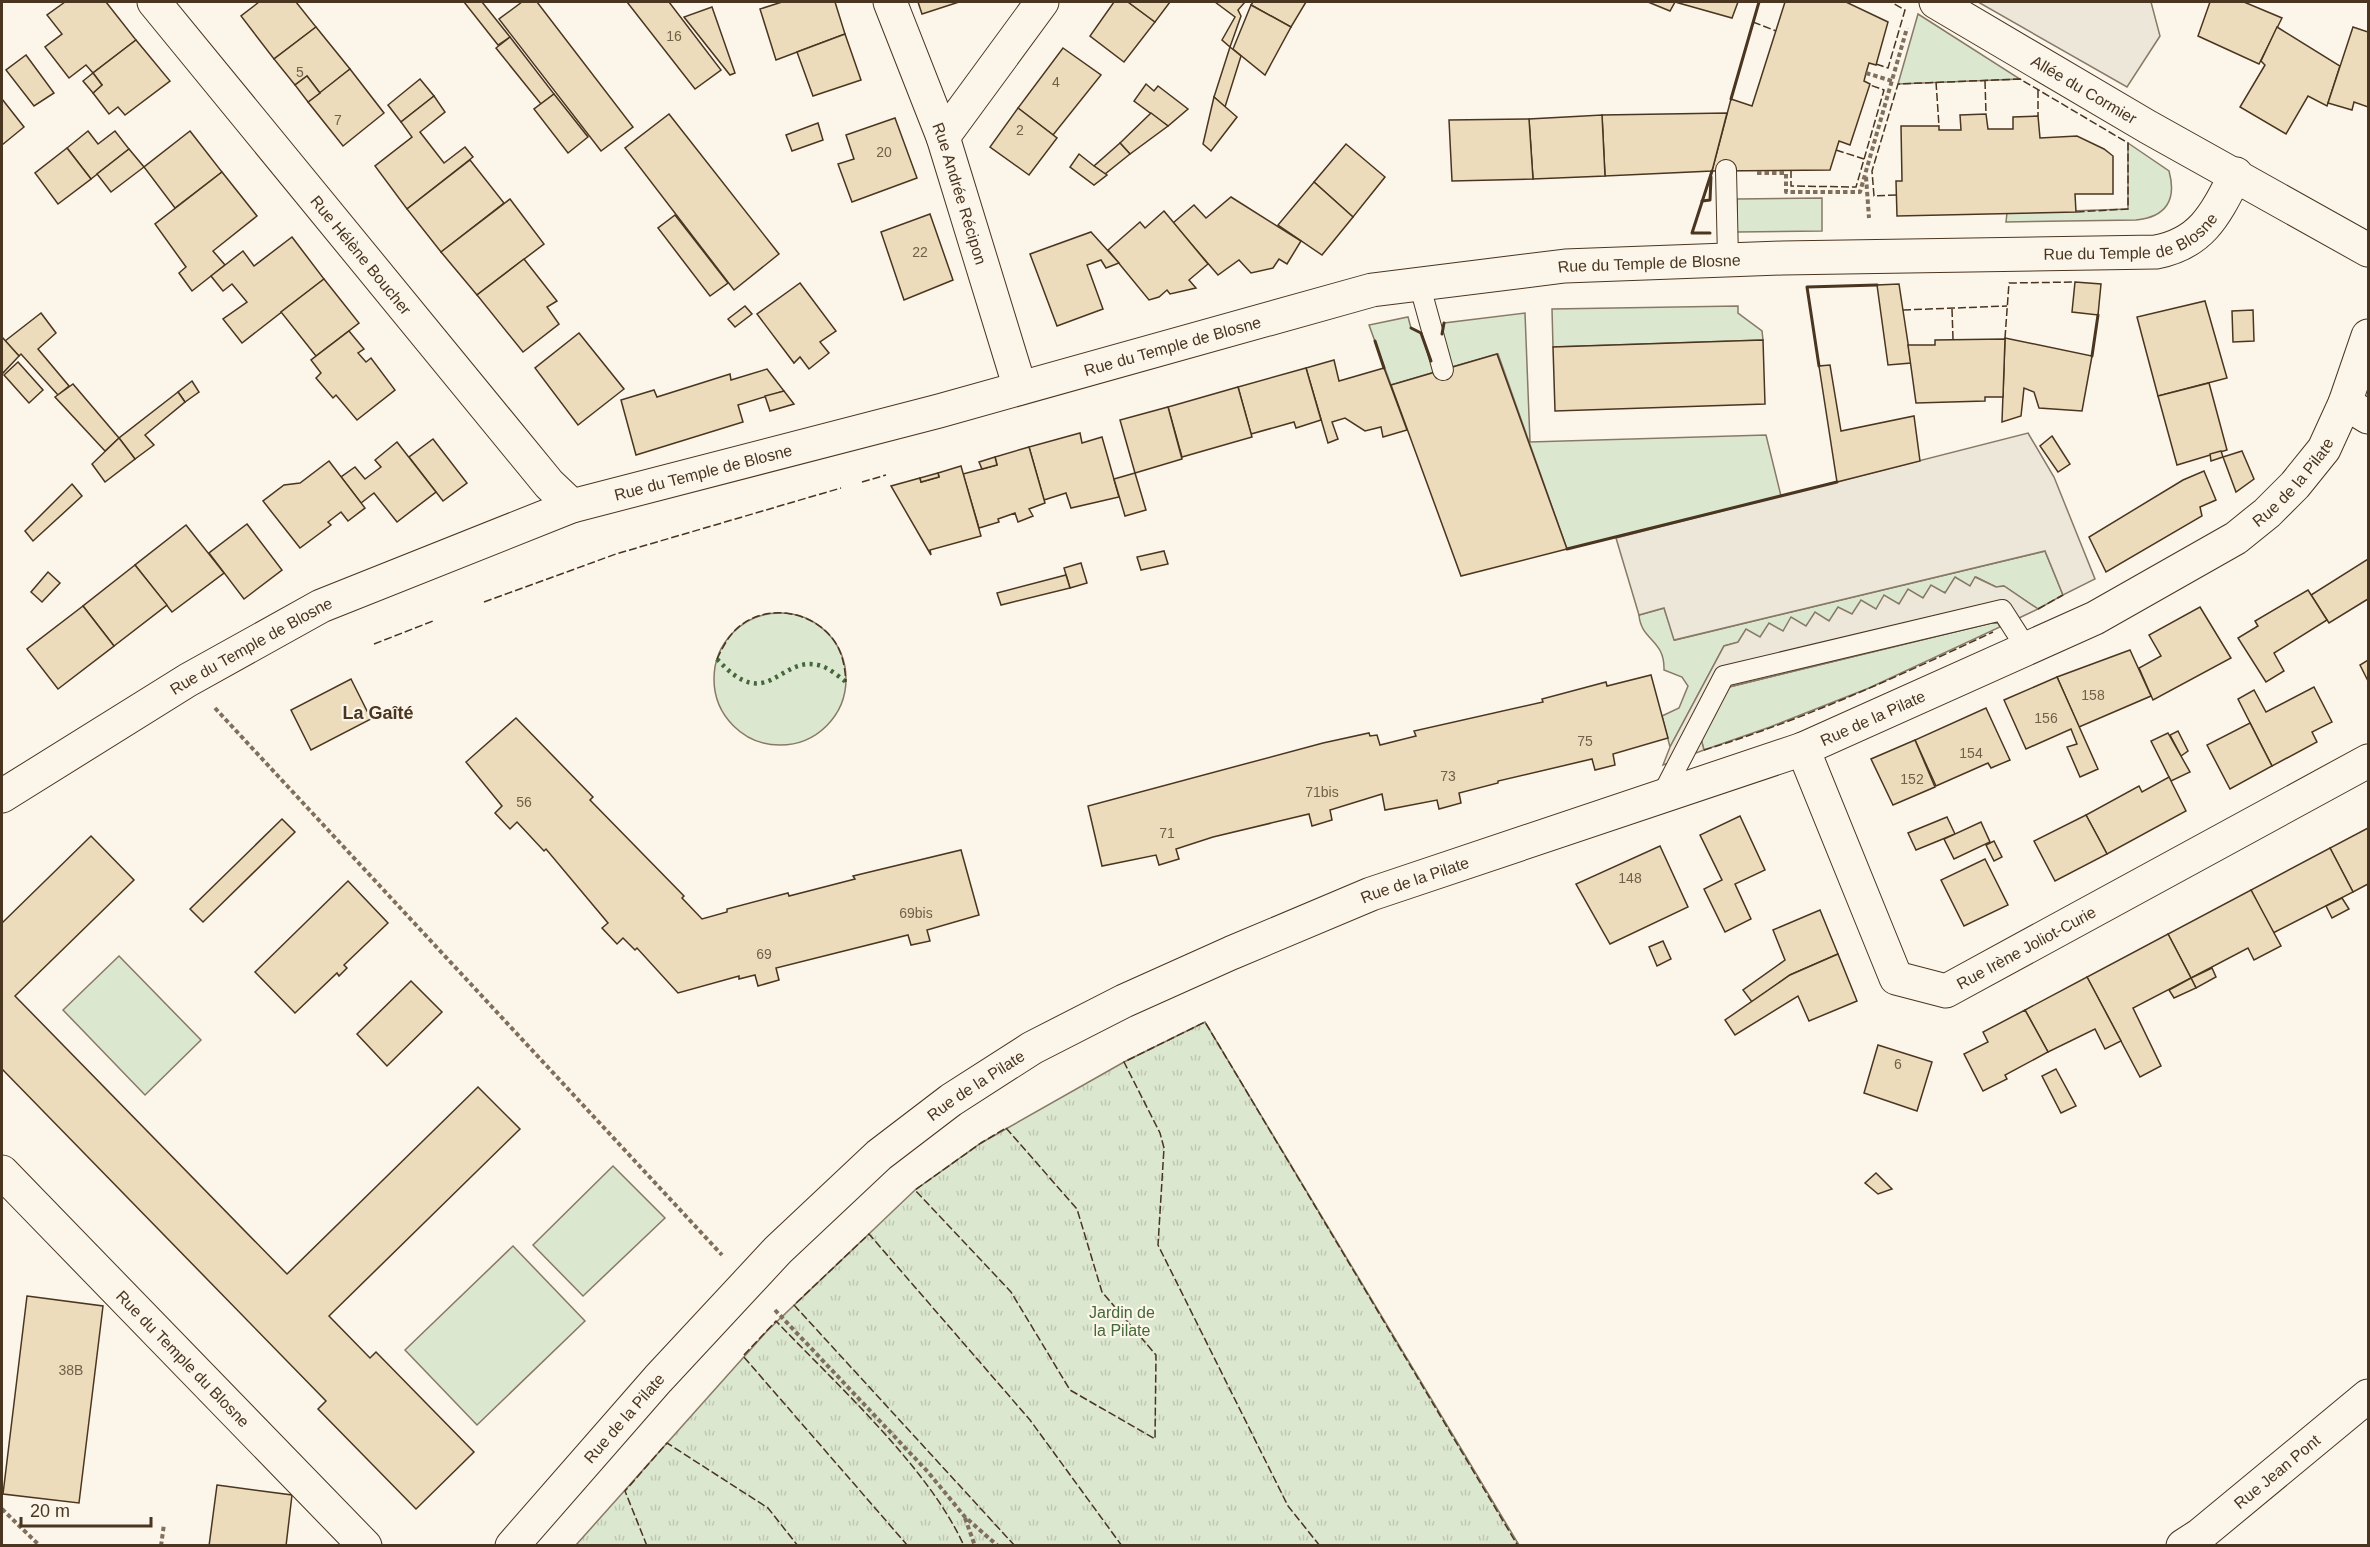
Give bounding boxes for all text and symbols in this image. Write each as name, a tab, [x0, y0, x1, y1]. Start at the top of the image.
house number: 16	[666, 28, 682, 44]
street label: Allée du Cormier	[2028, 52, 2140, 128]
house number: 5	[296, 64, 304, 80]
house number: 4	[1052, 74, 1060, 90]
house number: 7	[334, 112, 342, 128]
street label: Rue Andrée Récipon	[929, 120, 990, 267]
house number: 2	[1016, 122, 1024, 138]
house number: 20	[876, 144, 892, 160]
street label: Rue Hélène Boucher	[307, 192, 415, 319]
street label: Rue du Temple de Blosne	[2043, 210, 2221, 263]
house number: 22	[912, 244, 928, 260]
street label: Rue du Temple de Blosne	[1557, 252, 1741, 276]
street label: Rue du Temple de Blosne	[1082, 313, 1263, 379]
street label: Rue de la Pilate	[2249, 436, 2337, 530]
street label: Rue du Temple de Blosne	[612, 441, 794, 504]
street label: Rue du Temple de Blosne	[167, 594, 335, 698]
street label: Rue de la Pilate	[1818, 687, 1928, 749]
house number: 158	[2081, 687, 2105, 703]
district label: La Gaîté	[342, 703, 414, 723]
house number: 156	[2034, 710, 2058, 726]
house number: 75	[1577, 733, 1593, 749]
house number: 154	[1959, 745, 1983, 761]
house number: 73	[1440, 768, 1456, 784]
house number: 152	[1900, 771, 1924, 787]
house number: 71bis	[1305, 784, 1339, 800]
house number: 56	[516, 794, 532, 810]
house number: 71	[1159, 825, 1175, 841]
street label: Rue de la Pilate	[1358, 854, 1471, 906]
house number: 148	[1618, 870, 1642, 886]
street label: Rue Irène Joliot-Curie	[1954, 903, 2099, 993]
house number: 69bis	[899, 905, 933, 921]
house number: 69	[756, 946, 772, 962]
street label: Rue de la Pilate	[924, 1047, 1028, 1124]
house number: 6	[1894, 1056, 1902, 1072]
street label: Rue du Temple du Blosne	[113, 1287, 253, 1431]
park label: Jardin de la Pilate	[1089, 1304, 1155, 1339]
house number: 38B	[59, 1362, 83, 1378]
street label: Rue de la Pilate	[581, 1370, 668, 1467]
street label: Rue Jean Pont	[2231, 1431, 2324, 1512]
scale bar	[21, 1490, 152, 1528]
text: 20 m	[30, 1501, 70, 1521]

